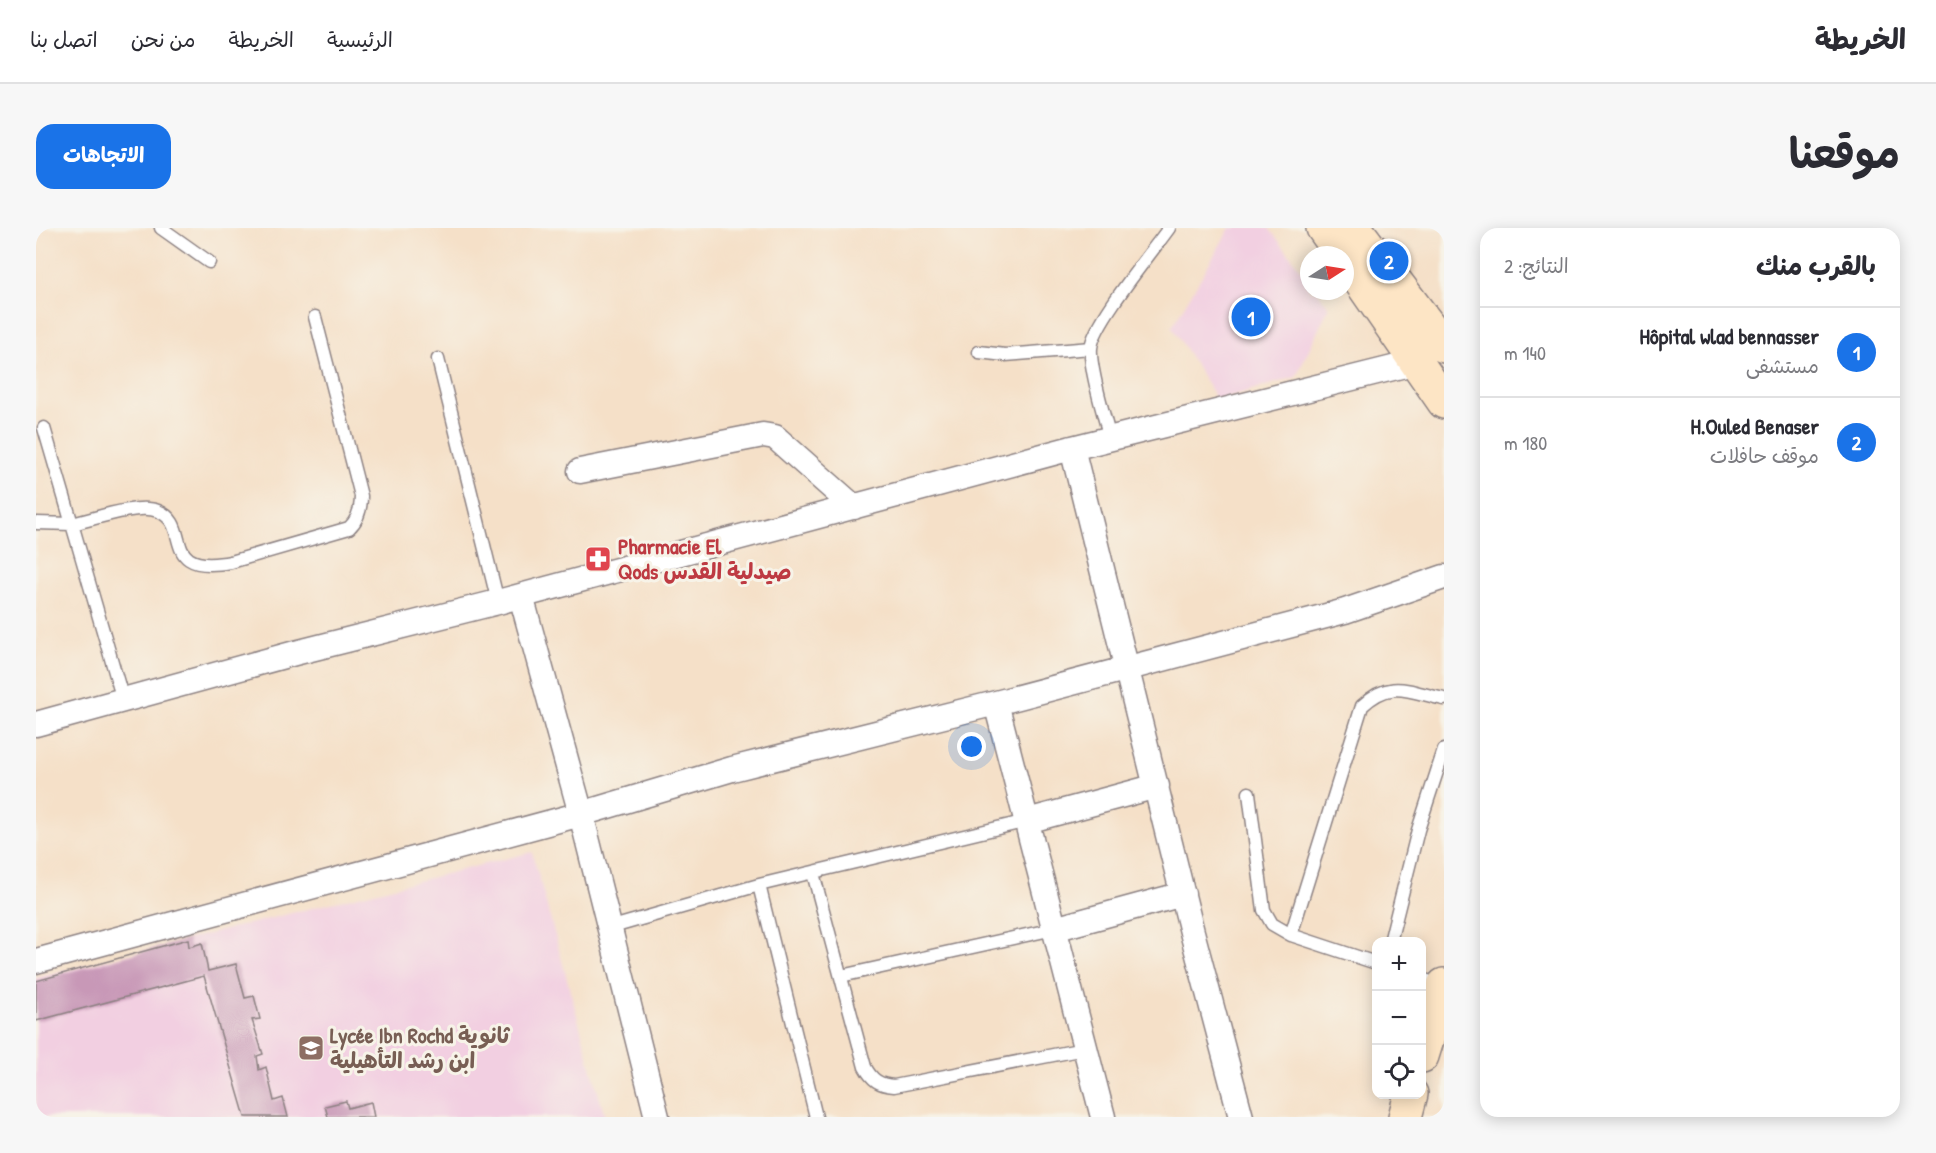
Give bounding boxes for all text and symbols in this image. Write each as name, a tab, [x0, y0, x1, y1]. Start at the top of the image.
text: الخريطة	[1815, 20, 1906, 58]
text: اتصل بنا	[30, 25, 98, 54]
text: من نحن	[131, 25, 195, 54]
text: الخريطة	[228, 25, 294, 54]
text: الرئيسية	[327, 25, 393, 54]
button: الاتجاهات	[36, 124, 171, 189]
text: موقعنا	[1789, 124, 1900, 181]
pin: 2	[1370, 238, 1408, 284]
north arrow	[1300, 246, 1354, 300]
text: بالقرب منك	[1756, 248, 1876, 283]
text: النتائج: 2	[1504, 252, 1569, 279]
pin: 1	[1232, 294, 1270, 340]
text: Hôpital wlad bennasser	[1640, 321, 1819, 351]
text: 140 m	[1504, 339, 1546, 366]
text: 1	[1853, 339, 1860, 366]
text: مستشفى	[1746, 352, 1819, 379]
text: H.Ouled Benaser	[1691, 411, 1819, 441]
text: 180 m	[1504, 429, 1547, 456]
text: 2	[1852, 429, 1861, 456]
text: موقف حافلات	[1710, 442, 1819, 469]
place label: Pharmacie El Qods صيدلية القدس	[618, 531, 791, 586]
pharmacy icon: Pharmacie El Qods صيدلية القدس	[583, 544, 613, 574]
your location	[957, 732, 986, 761]
map controls	[1372, 937, 1426, 1099]
button: +	[1372, 937, 1426, 991]
button: −	[1372, 991, 1426, 1045]
place label: Lycée Ibn Rochd ثانوية ابن رشد التأهيلية	[330, 1020, 511, 1075]
school or university icon: Lycée Ibn Rochd ثانوية ابن رشد التأهيلية	[296, 1033, 326, 1063]
button: locate	[1372, 1045, 1426, 1099]

